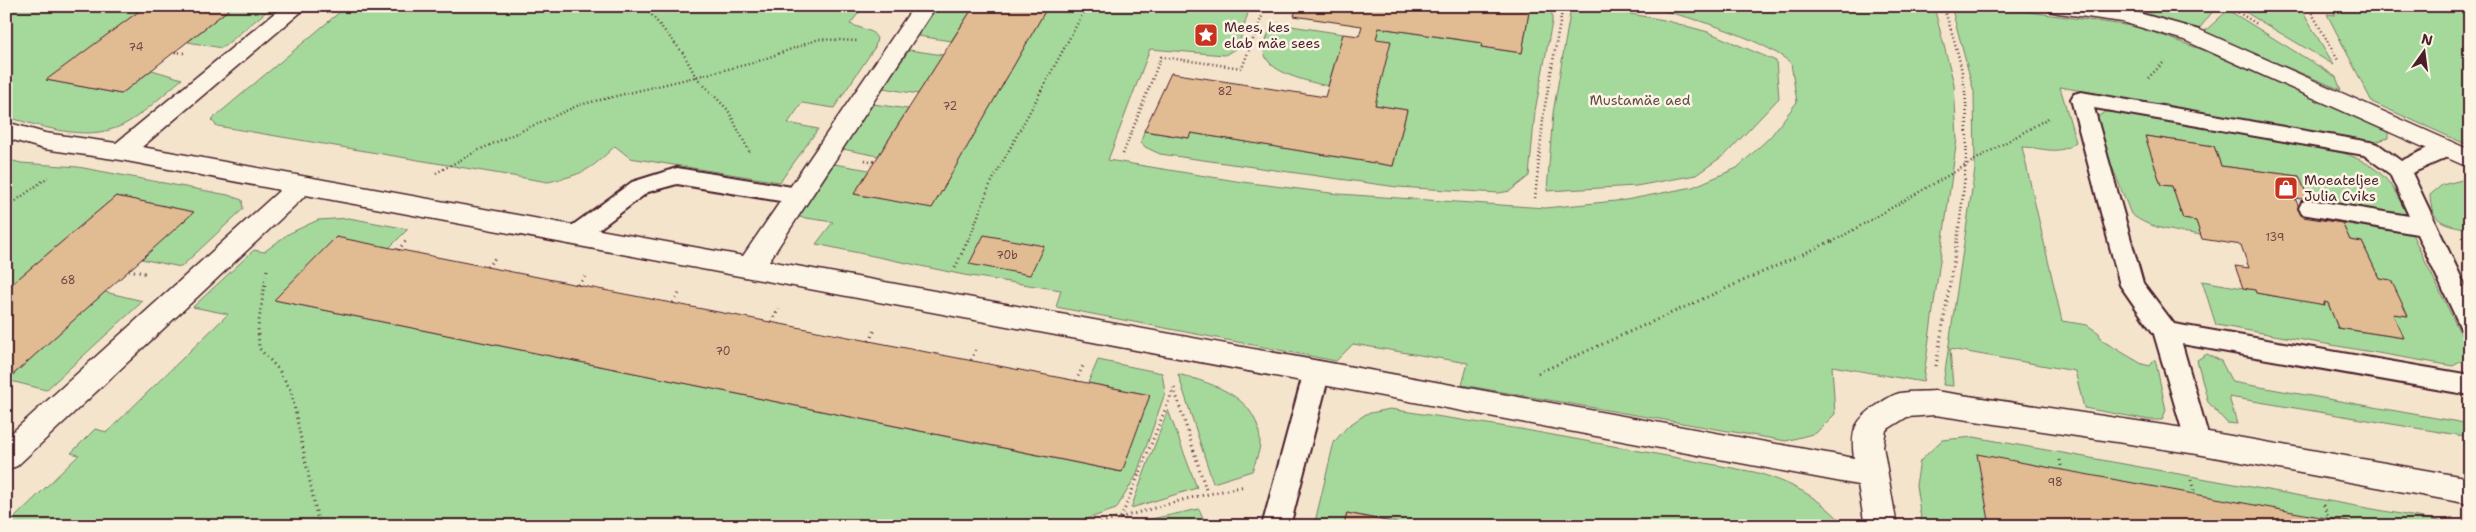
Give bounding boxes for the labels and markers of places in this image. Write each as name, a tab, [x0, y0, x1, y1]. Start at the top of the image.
place label: Mees, kes elab mäe sees	[1224, 18, 1320, 52]
place icon: Mees, kes elab mäe sees	[1193, 22, 1219, 48]
place label: Moeateljee Julia Cviks	[2304, 171, 2379, 205]
shop icon: Moeateljee Julia Cviks	[2273, 175, 2299, 201]

